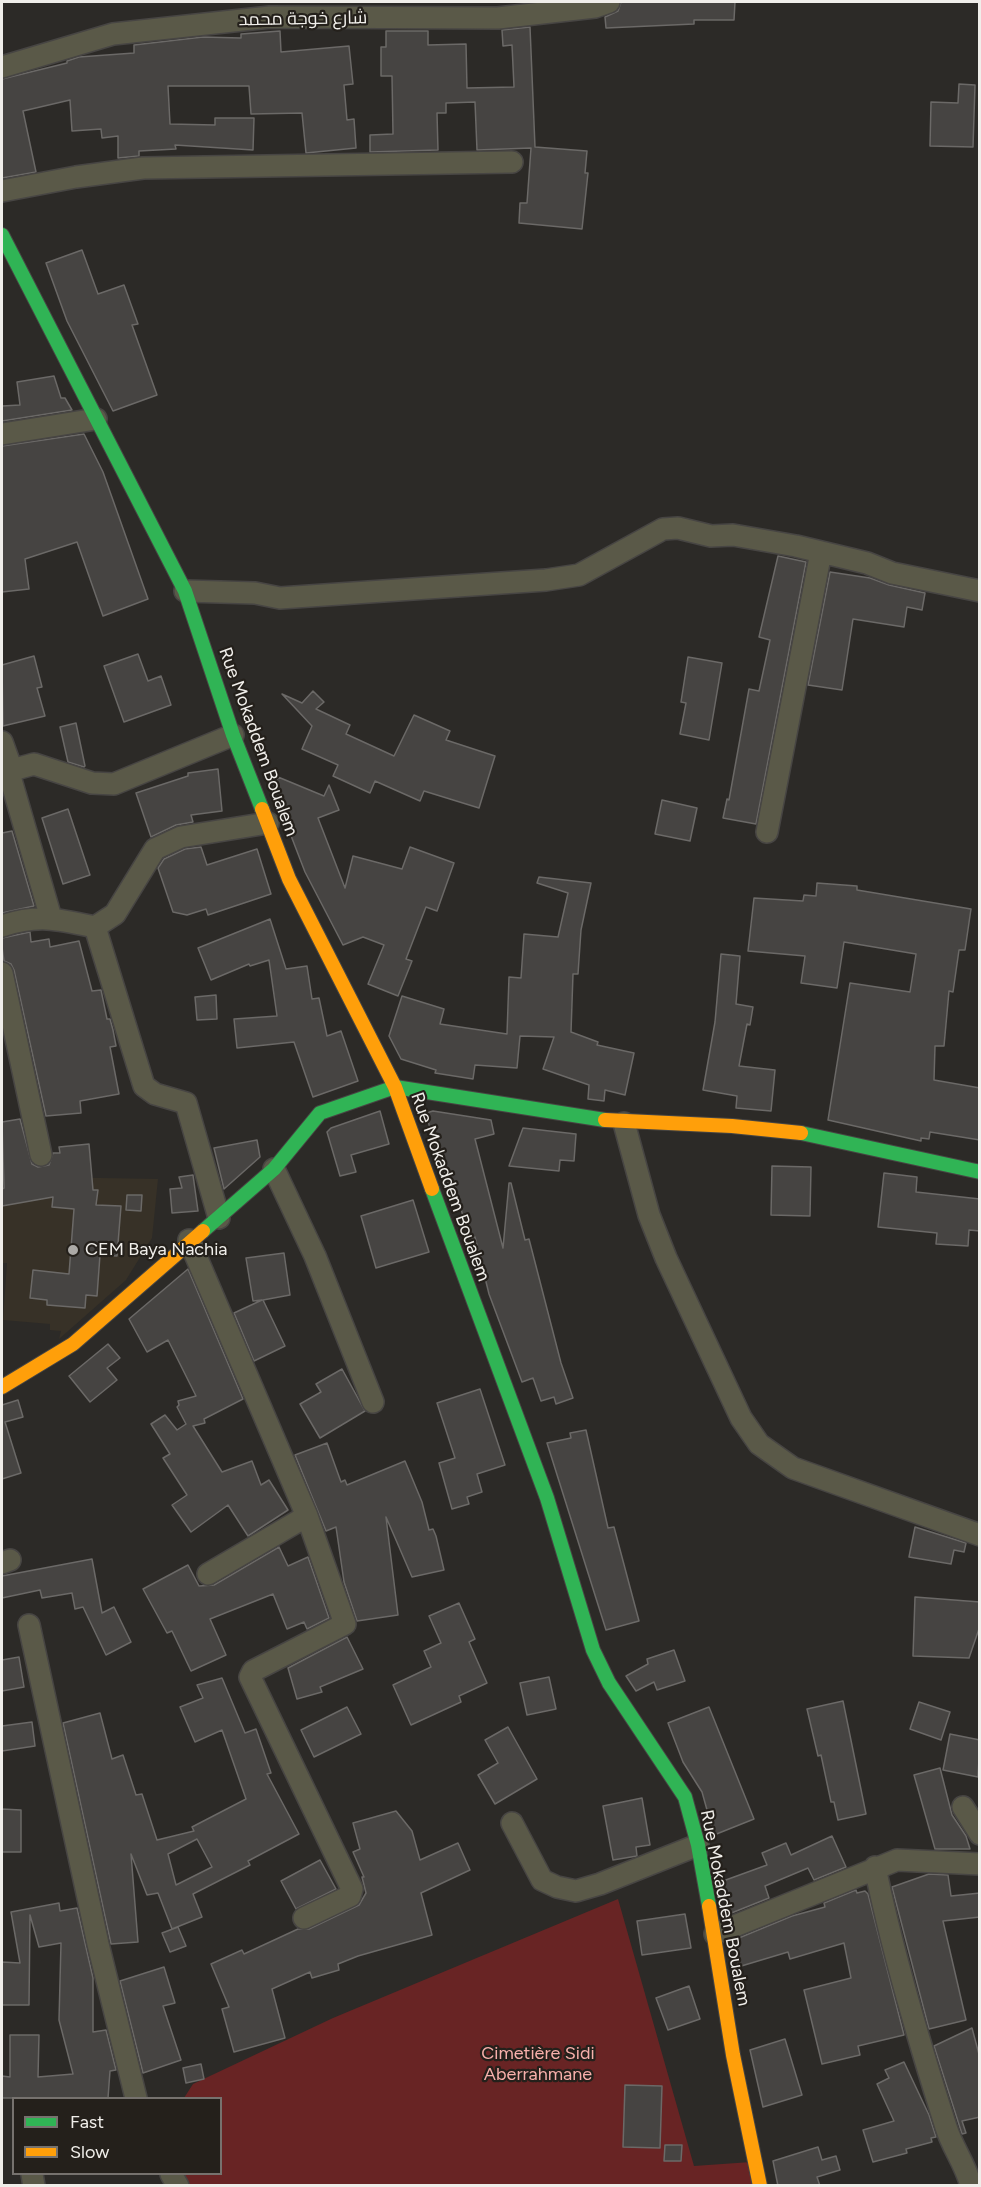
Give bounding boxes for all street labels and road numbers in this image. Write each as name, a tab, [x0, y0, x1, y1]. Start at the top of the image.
street label: شارع خوجة محمد	[238, 7, 368, 31]
street label: Rue Mokaddem Boualem	[214, 645, 302, 839]
street label: Rue Mokaddem Boualem	[406, 1090, 494, 1284]
street label: Rue Mokaddem Boualem	[695, 1808, 755, 2008]

